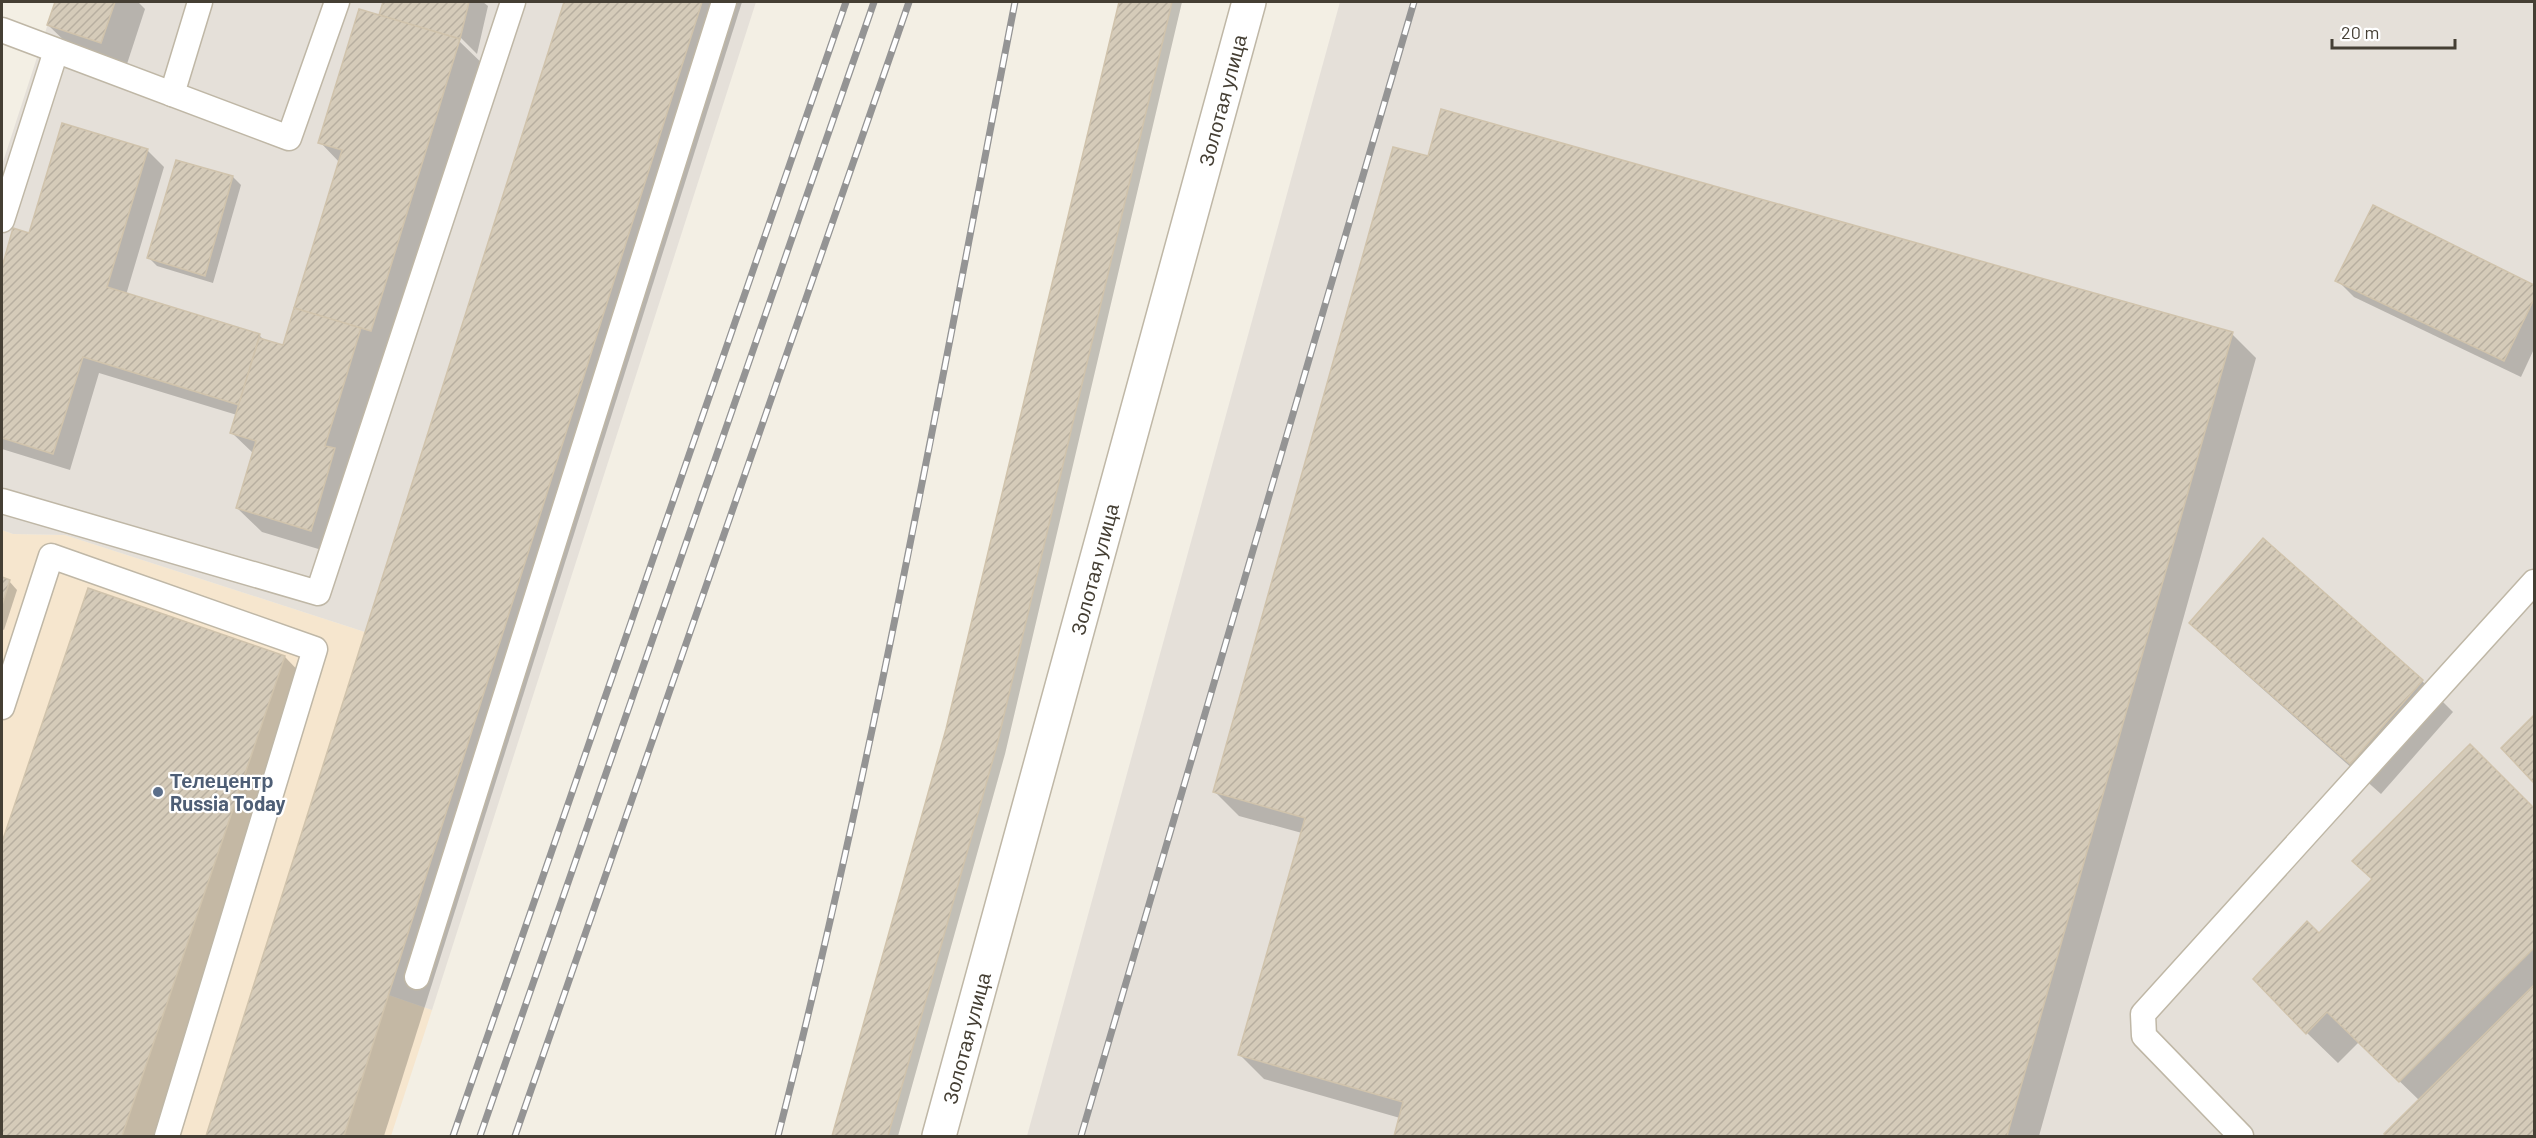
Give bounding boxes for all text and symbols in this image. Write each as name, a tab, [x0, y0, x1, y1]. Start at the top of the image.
scale bar	[2332, 12, 2455, 50]
text: 20 m	[2341, 21, 2379, 43]
street label: Золотая улица	[1193, 31, 1251, 168]
street label: Золотая улица	[1065, 500, 1123, 637]
place label: Телецентр Russia Today	[170, 768, 286, 815]
marker: Телецентр Russia Today	[151, 785, 165, 799]
street label: Золотая улица	[937, 969, 995, 1106]

